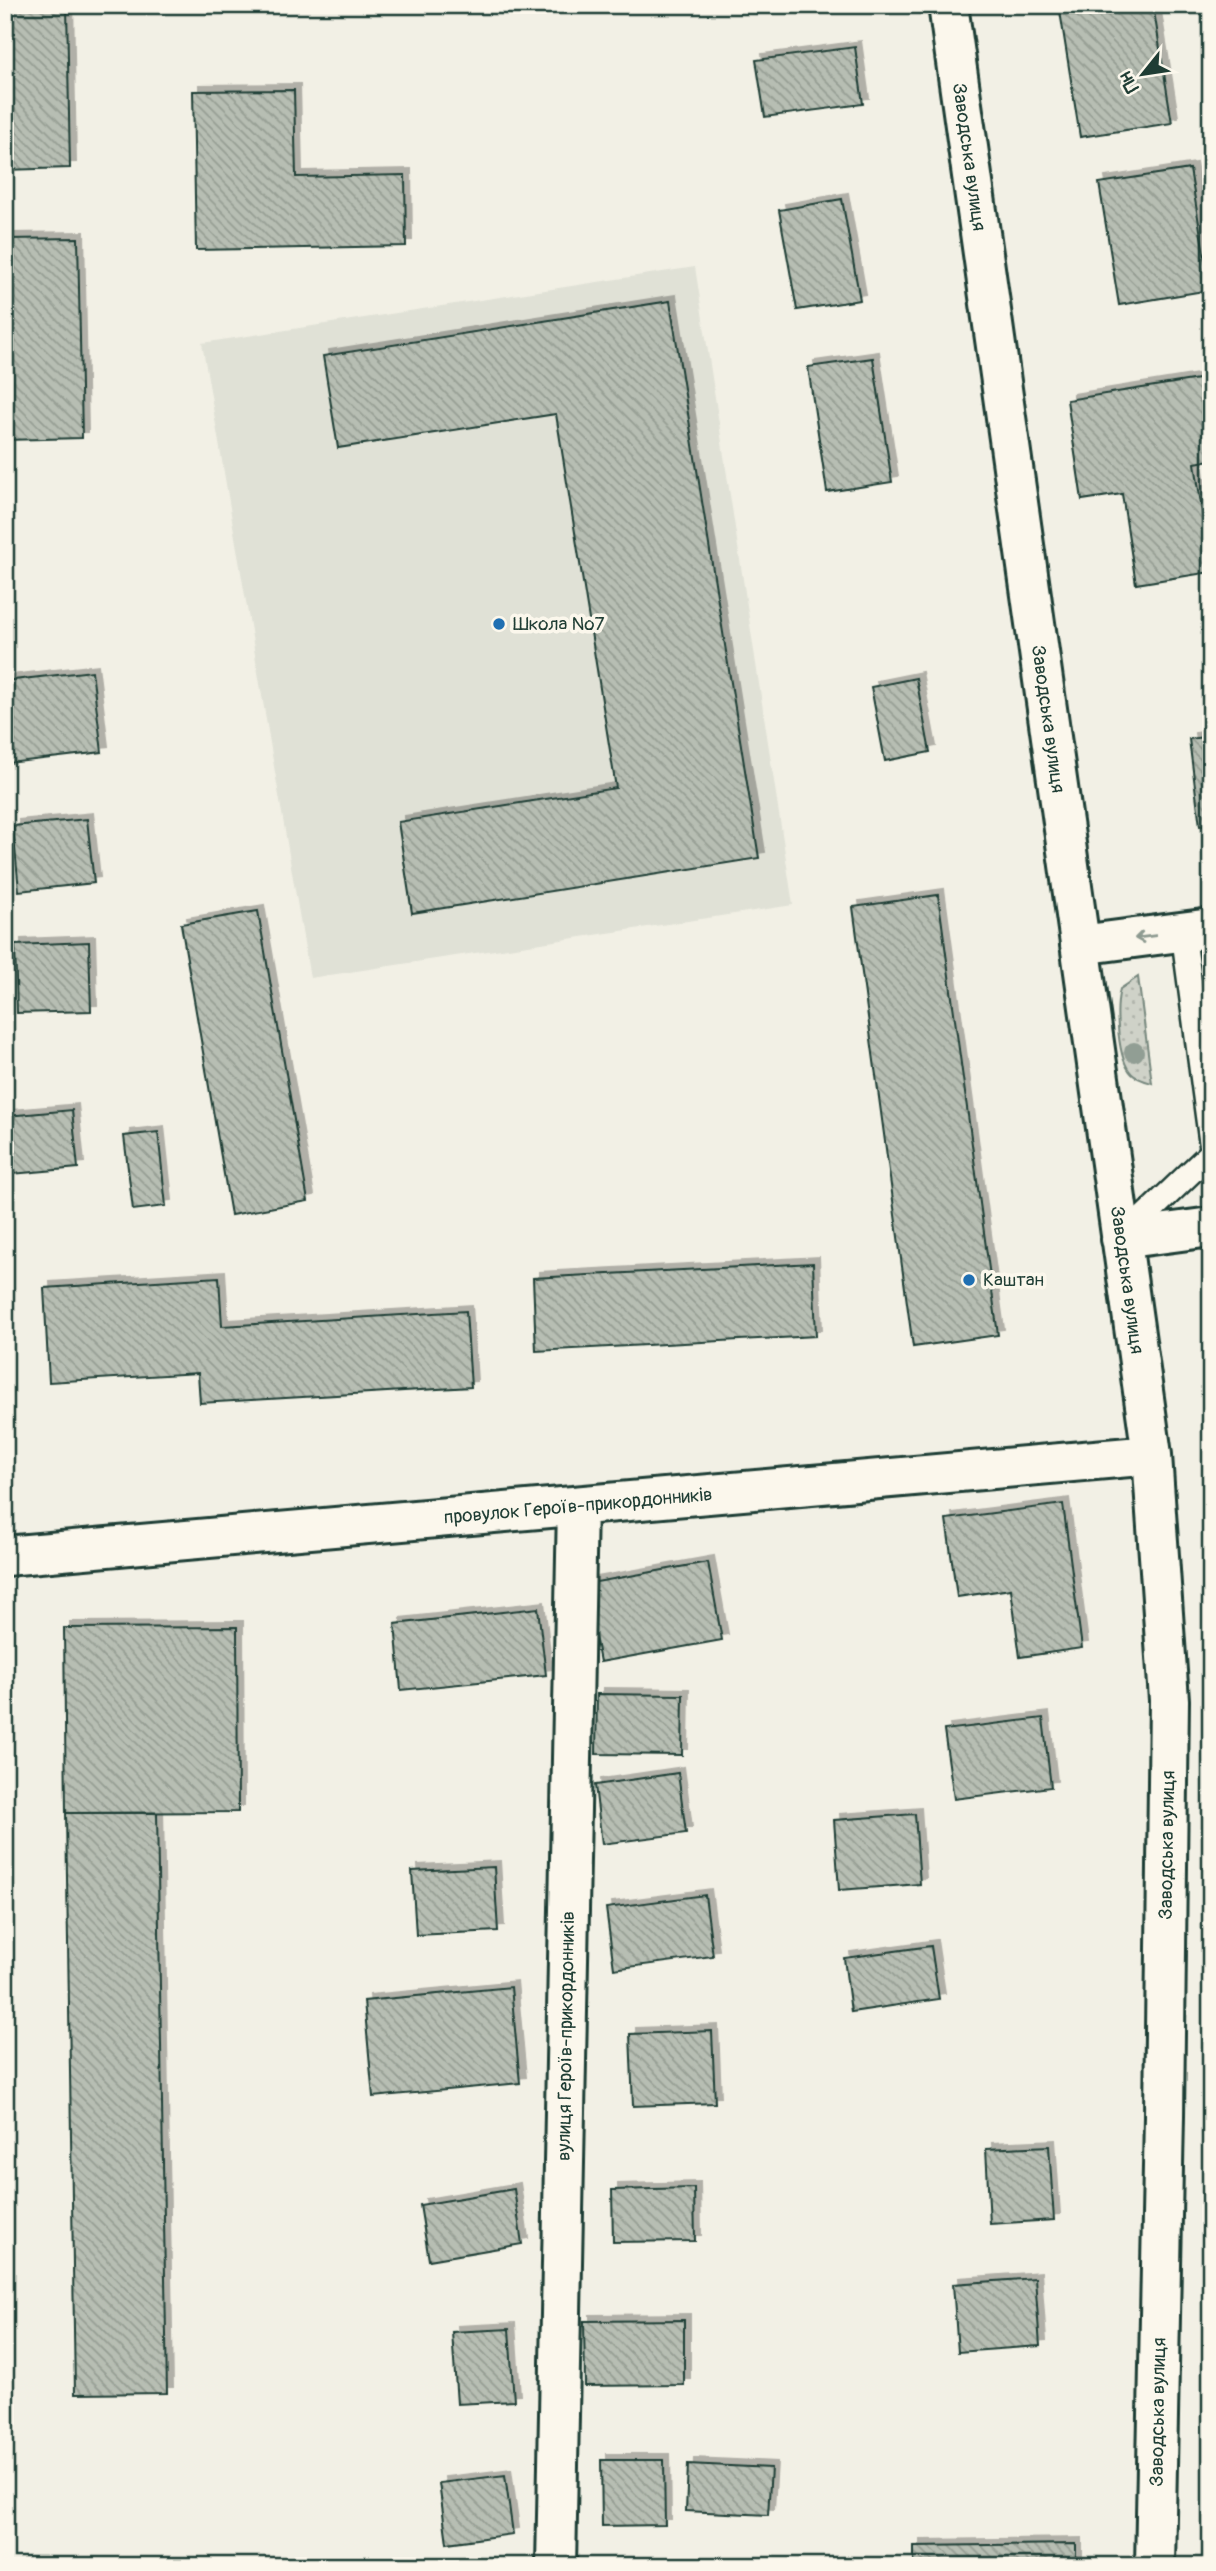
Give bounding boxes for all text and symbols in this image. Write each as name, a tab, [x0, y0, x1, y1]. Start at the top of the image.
north arrow	[1108, 38, 1178, 108]
text: Пн	[1114, 67, 1145, 97]
street label: Заводська вулиця	[947, 82, 991, 233]
place label: Школа №7	[513, 612, 605, 636]
marker: Школа №7	[491, 616, 507, 632]
street label: Заводська вулиця	[1026, 644, 1070, 795]
one-way arrow	[1135, 930, 1157, 943]
street label: Заводська вулиця	[1105, 1205, 1149, 1356]
place label: Каштан	[983, 1268, 1044, 1292]
marker: Каштан	[961, 1272, 977, 1288]
street label: провулок Героїв-прикордонників	[443, 1482, 713, 1530]
street label: Заводська вулиця	[1154, 1770, 1180, 1920]
street label: вулиця Героїв-прикордонників	[552, 1911, 580, 2161]
street label: Заводська вулиця	[1145, 2337, 1171, 2487]

